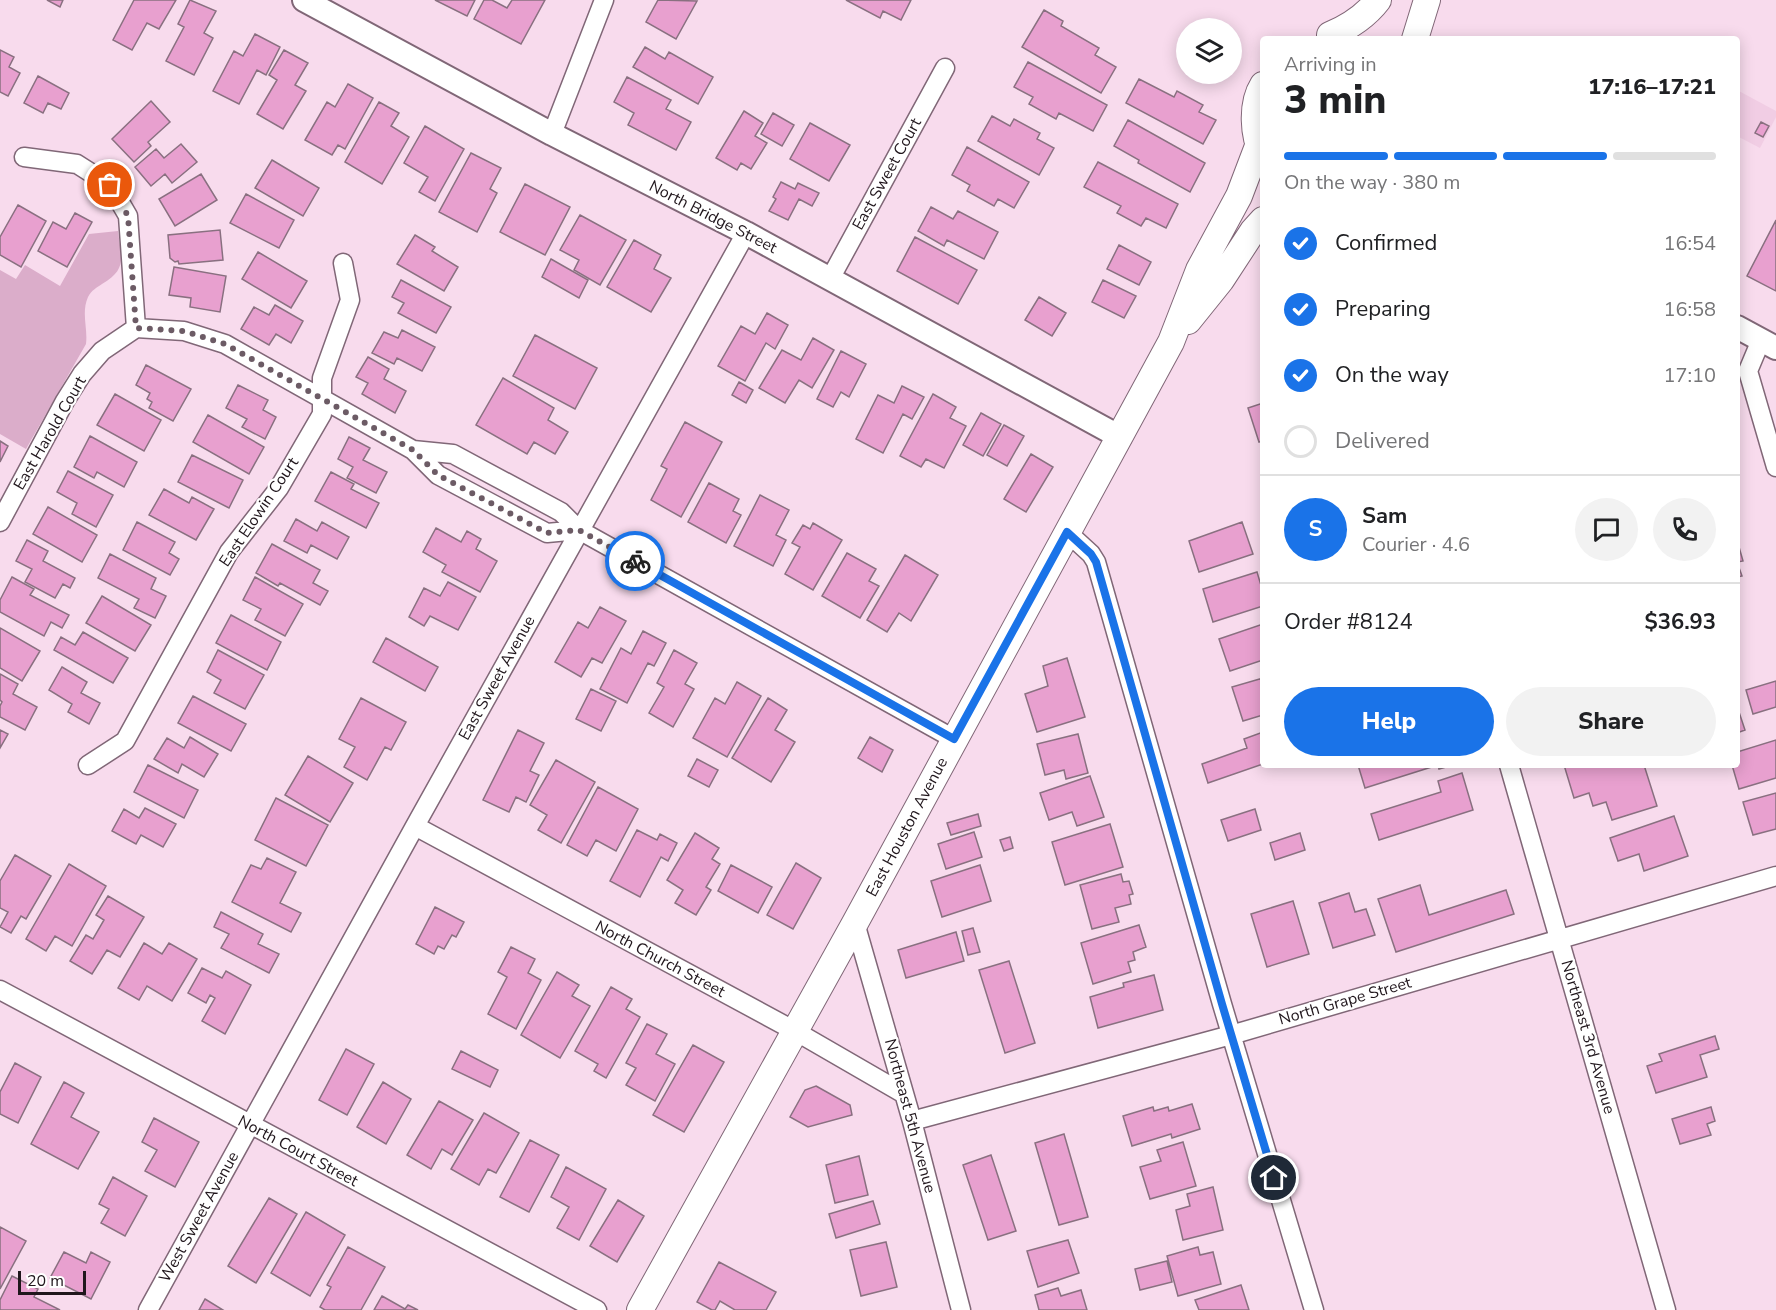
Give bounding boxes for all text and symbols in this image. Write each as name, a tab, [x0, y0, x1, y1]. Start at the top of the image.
map controls	[1176, 18, 1242, 84]
button: layers	[1176, 18, 1242, 84]
text: Arriving in	[1284, 51, 1377, 78]
text: 17:16–17:21	[1588, 72, 1716, 102]
text: 3 min	[1284, 74, 1387, 127]
street label: East Sweet Court	[847, 114, 927, 234]
pin	[84, 159, 135, 210]
icon: bag	[93, 168, 126, 201]
text: On the way · 380 m	[1284, 169, 1460, 196]
street label: North Bridge Street	[645, 175, 781, 259]
icon: check	[1284, 227, 1317, 260]
text: Confirmed	[1335, 228, 1437, 258]
text: 16:54	[1663, 230, 1716, 257]
icon: check	[1284, 293, 1317, 326]
text: Preparing	[1335, 294, 1431, 324]
text: 16:58	[1663, 296, 1716, 323]
icon: check	[1284, 359, 1317, 392]
text: On the way	[1335, 360, 1449, 390]
text: 17:10	[1663, 362, 1716, 389]
street label: East Harold Court	[8, 372, 92, 494]
text: Delivered	[1335, 426, 1430, 456]
street label: East Elowin Court	[214, 452, 304, 571]
button: chat	[1575, 498, 1638, 561]
button: phone	[1653, 498, 1716, 561]
text: Sam	[1362, 501, 1407, 531]
text: S	[1309, 514, 1322, 544]
courier	[605, 531, 665, 591]
text: Courier · 4.6	[1362, 531, 1470, 558]
icon: bike	[619, 545, 652, 578]
text: Order #8124	[1284, 607, 1413, 637]
text: $36.93	[1645, 607, 1716, 637]
street label: East Sweet Avenue	[454, 612, 540, 744]
button: Help	[1284, 687, 1494, 756]
button: Share	[1506, 687, 1716, 756]
street label: East Houston Avenue	[861, 754, 953, 900]
street label: North Church Street	[591, 915, 729, 1003]
street label: Northeast 3rd Avenue	[1556, 958, 1620, 1116]
street label: North Grape Street	[1276, 971, 1414, 1030]
street label: Northeast 5th Avenue	[879, 1036, 941, 1196]
street label: North Court Street	[234, 1110, 362, 1192]
street label: West Sweet Avenue	[154, 1147, 244, 1287]
pin	[1248, 1152, 1299, 1203]
icon: home	[1257, 1161, 1290, 1194]
scale bar	[18, 1268, 86, 1296]
text: 20 m	[27, 1270, 64, 1292]

